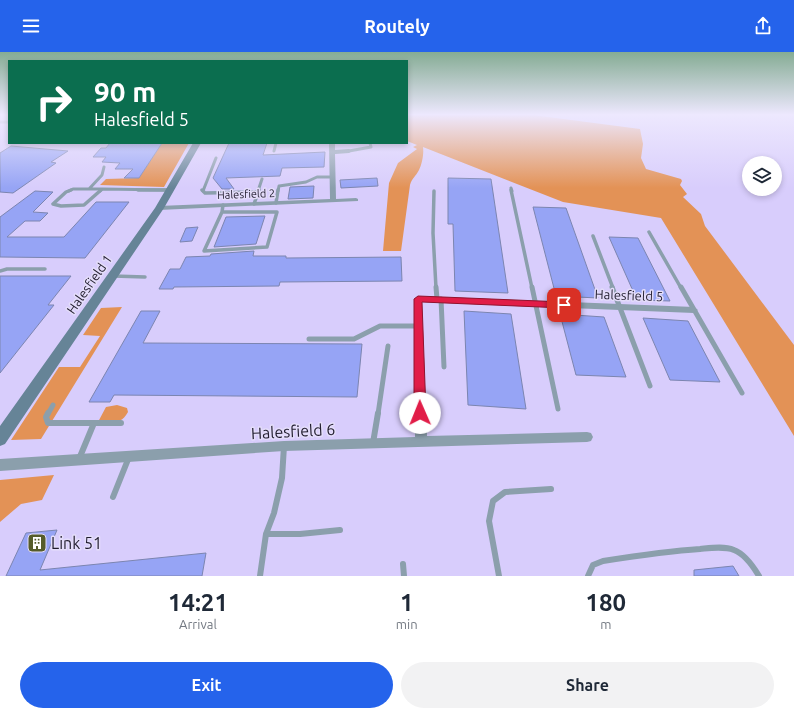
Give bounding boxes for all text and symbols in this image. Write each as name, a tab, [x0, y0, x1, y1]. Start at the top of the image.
icon: menu	[20, 15, 42, 37]
icon: share	[752, 15, 774, 37]
text: Routely	[364, 16, 430, 36]
icon: right	[28, 76, 80, 128]
text: 90 m	[94, 76, 156, 107]
text: Halesfield 5	[94, 109, 189, 129]
map controls	[742, 156, 782, 196]
button: layers	[742, 156, 782, 196]
street label: Halesfield 2	[217, 187, 275, 201]
street label: Halesfield 1	[64, 252, 114, 316]
street label: Halesfield 5	[594, 287, 664, 303]
pin	[547, 288, 581, 322]
icon: arrive	[553, 294, 575, 316]
position arrow	[399, 392, 441, 434]
street label: Halesfield 6	[250, 420, 336, 442]
building icon: Link 51	[26, 532, 48, 554]
place label: Link 51	[51, 534, 102, 552]
text: 14:21	[168, 589, 228, 616]
text: 1	[400, 589, 413, 616]
text: 180	[586, 589, 626, 616]
text: Arrival	[179, 617, 217, 631]
text: min	[396, 617, 418, 631]
text: m	[600, 617, 611, 631]
button: Exit	[20, 662, 393, 708]
button: Share	[401, 662, 774, 708]

